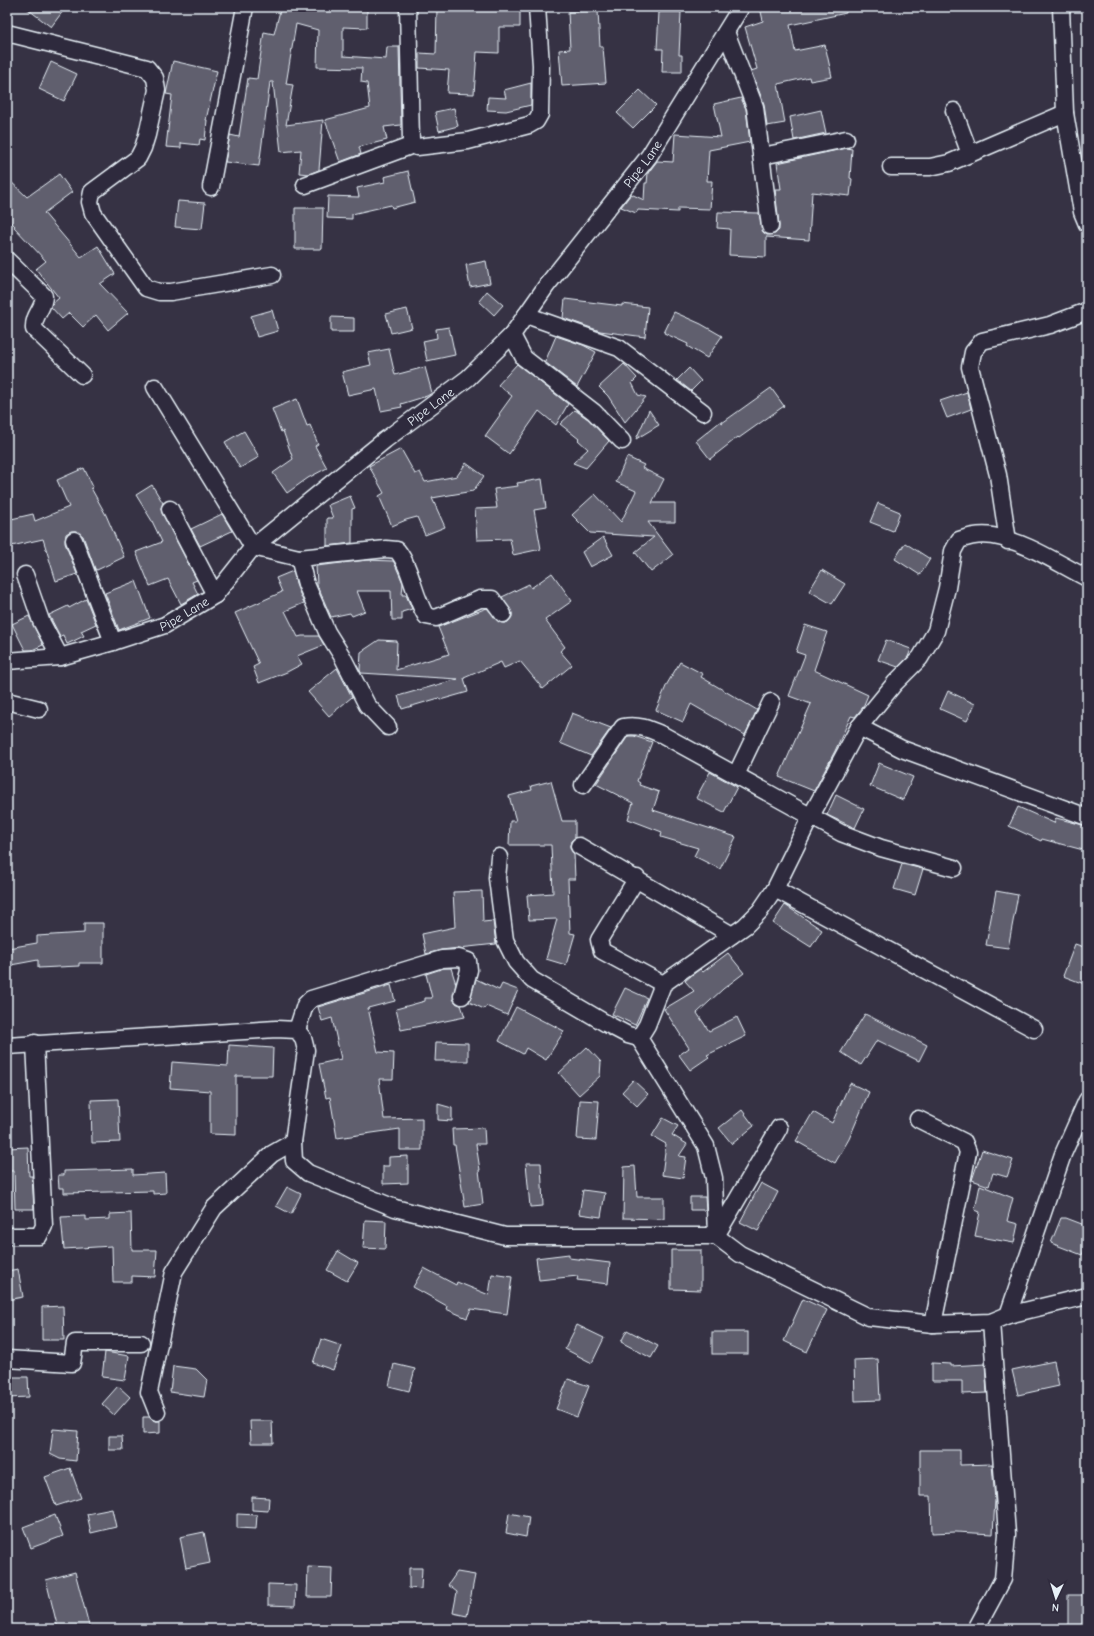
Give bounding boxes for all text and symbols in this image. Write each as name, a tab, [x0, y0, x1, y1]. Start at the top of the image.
street label: Pipe Lane	[620, 137, 665, 190]
street label: Pipe Lane	[404, 383, 457, 429]
street label: Pipe Lane	[158, 593, 212, 634]
north arrow	[1036, 1578, 1076, 1618]
text: N	[1051, 1601, 1059, 1614]

